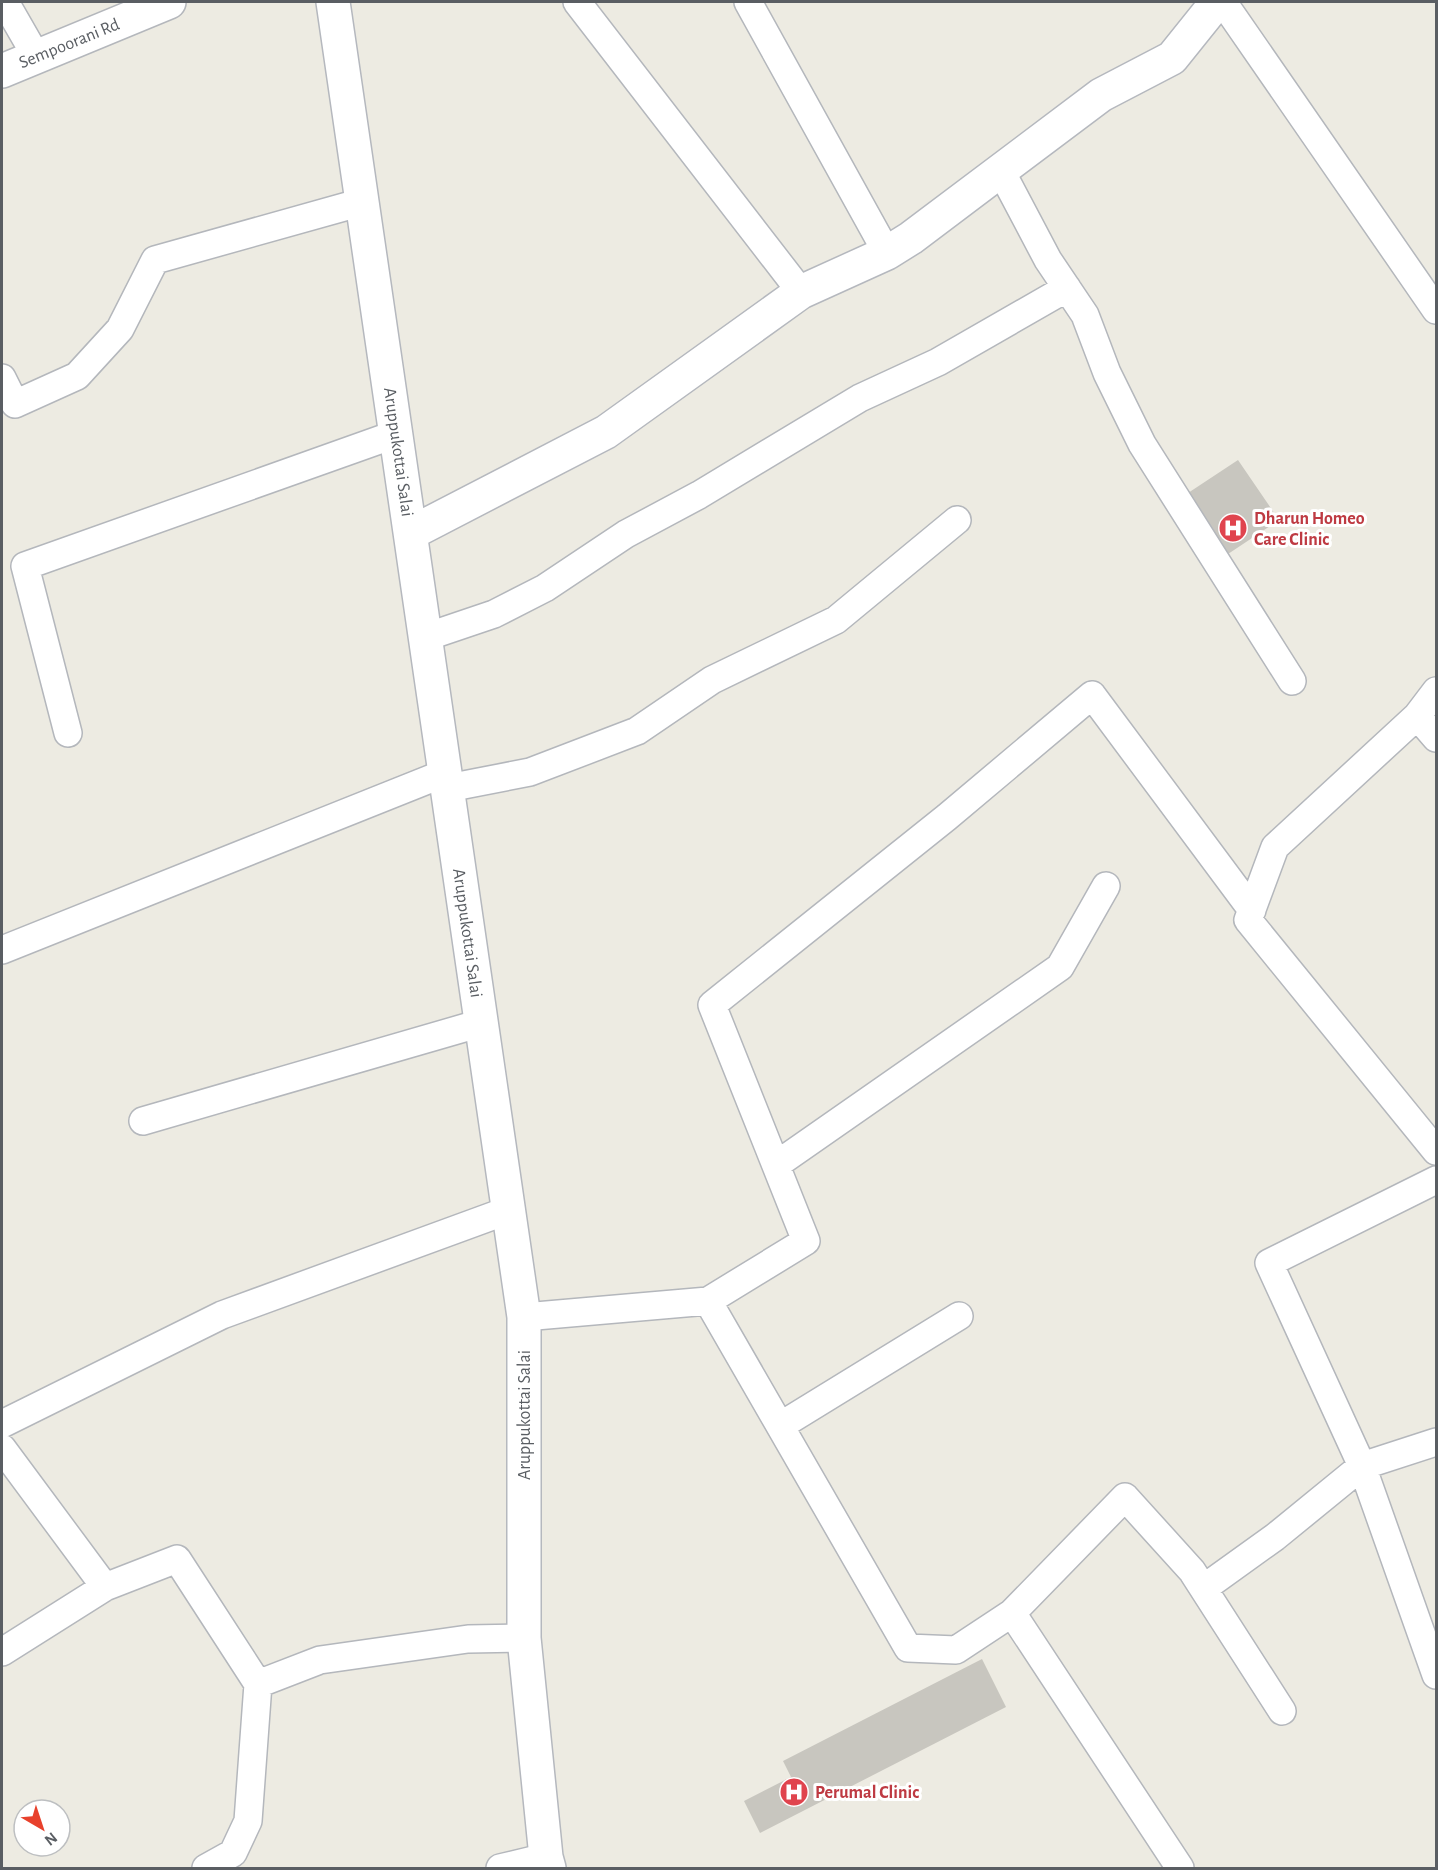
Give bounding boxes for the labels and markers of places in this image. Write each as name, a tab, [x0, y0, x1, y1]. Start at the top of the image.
place label: Dharun Homeo Care Clinic	[1254, 510, 1365, 549]
hospital icon: Dharun Homeo Care Clinic	[1217, 512, 1249, 544]
hospital icon: Perumal Clinic	[778, 1776, 810, 1808]
place label: Perumal Clinic	[815, 1784, 919, 1802]

